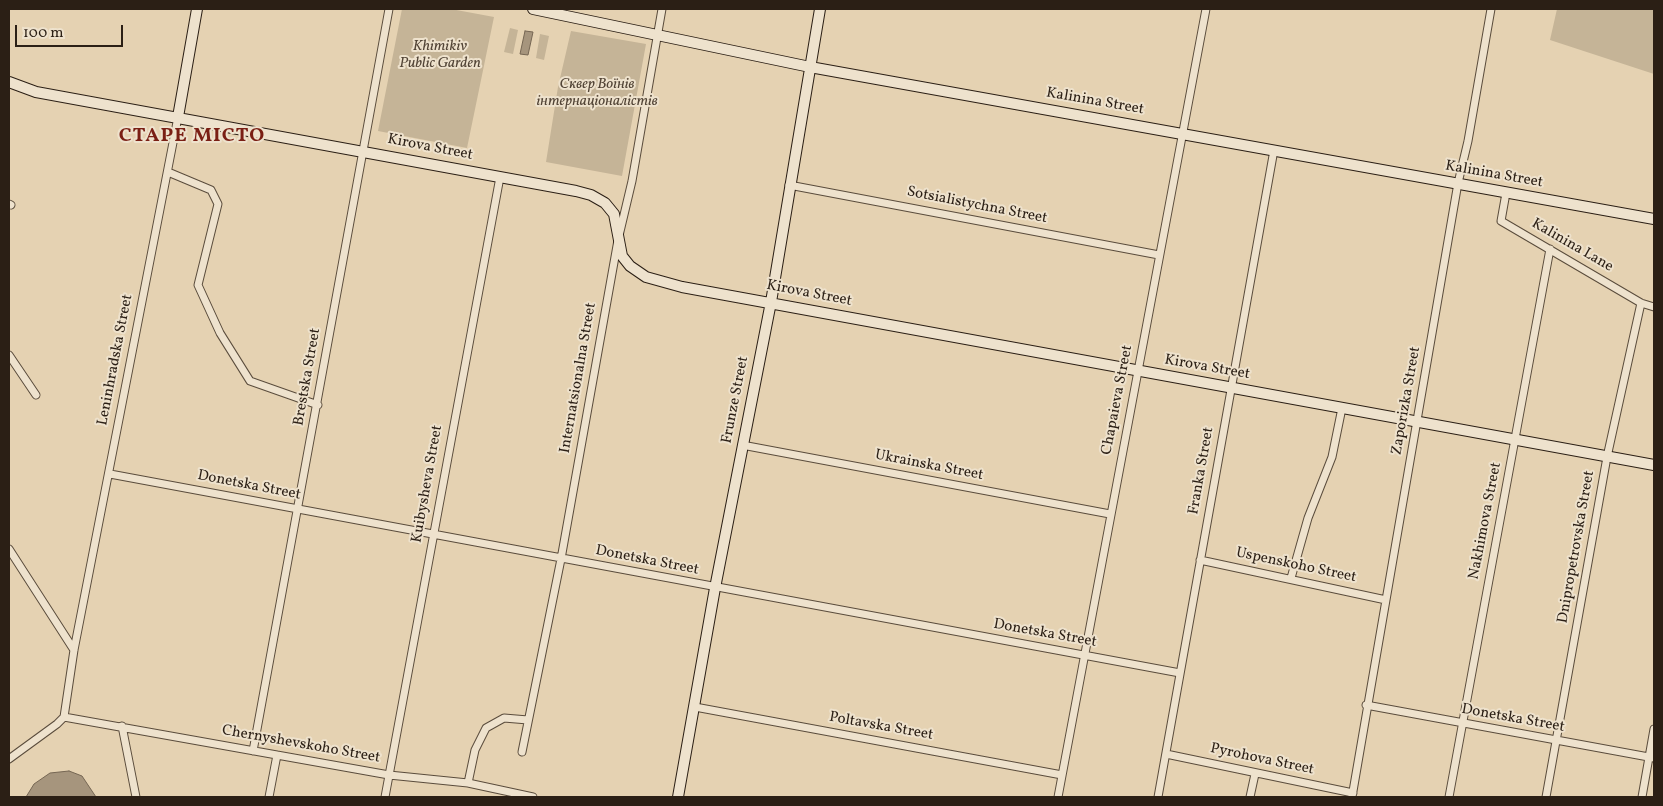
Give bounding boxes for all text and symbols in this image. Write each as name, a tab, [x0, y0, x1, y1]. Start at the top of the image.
scale bar	[18, 15, 125, 47]
text: 100 m	[23, 23, 63, 44]
park label: Khimikiv Public Garden	[399, 38, 481, 73]
park label: Сквер Воїнів інтернаціоналістів	[536, 76, 658, 111]
street label: Kalinina Street	[1045, 85, 1145, 119]
district label: СТАРЕ МІСТО	[117, 125, 267, 149]
street label: Kirova Street	[386, 131, 474, 165]
street label: Kalinina Street	[1444, 158, 1544, 192]
street label: Sotsialistychna Street	[905, 184, 1049, 228]
street label: Kalinina Lane	[1528, 215, 1616, 277]
street label: Kirova Street	[765, 277, 853, 311]
street label: Leninhradska Street	[94, 293, 138, 427]
street label: Internatsionalna Street	[557, 301, 601, 455]
street label: Brestska Street	[291, 327, 325, 427]
street label: Chapaieva Street	[1099, 344, 1137, 456]
street label: Zaporizka Street	[1389, 345, 1425, 457]
street label: Kirova Street	[1163, 352, 1251, 384]
street label: Frunze Street	[719, 355, 753, 445]
street label: Kuibysheva Street	[409, 424, 447, 544]
street label: Franka Street	[1185, 426, 1219, 516]
street label: Ukrainska Street	[873, 447, 985, 485]
street label: Nakhimova Street	[1466, 461, 1506, 581]
street label: Donetska Street	[196, 467, 302, 505]
street label: Dnipropetrovska Street	[1555, 469, 1599, 625]
street label: Donetska Street	[594, 542, 700, 580]
street label: Uspenskoho Street	[1234, 544, 1358, 588]
street label: Donetska Street	[992, 616, 1098, 652]
street label: Donetska Street	[1460, 701, 1566, 737]
street label: Poltavska Street	[828, 709, 934, 745]
street label: Chernyshevskoho Street	[221, 722, 381, 768]
street label: Pyrohova Street	[1209, 740, 1315, 780]

